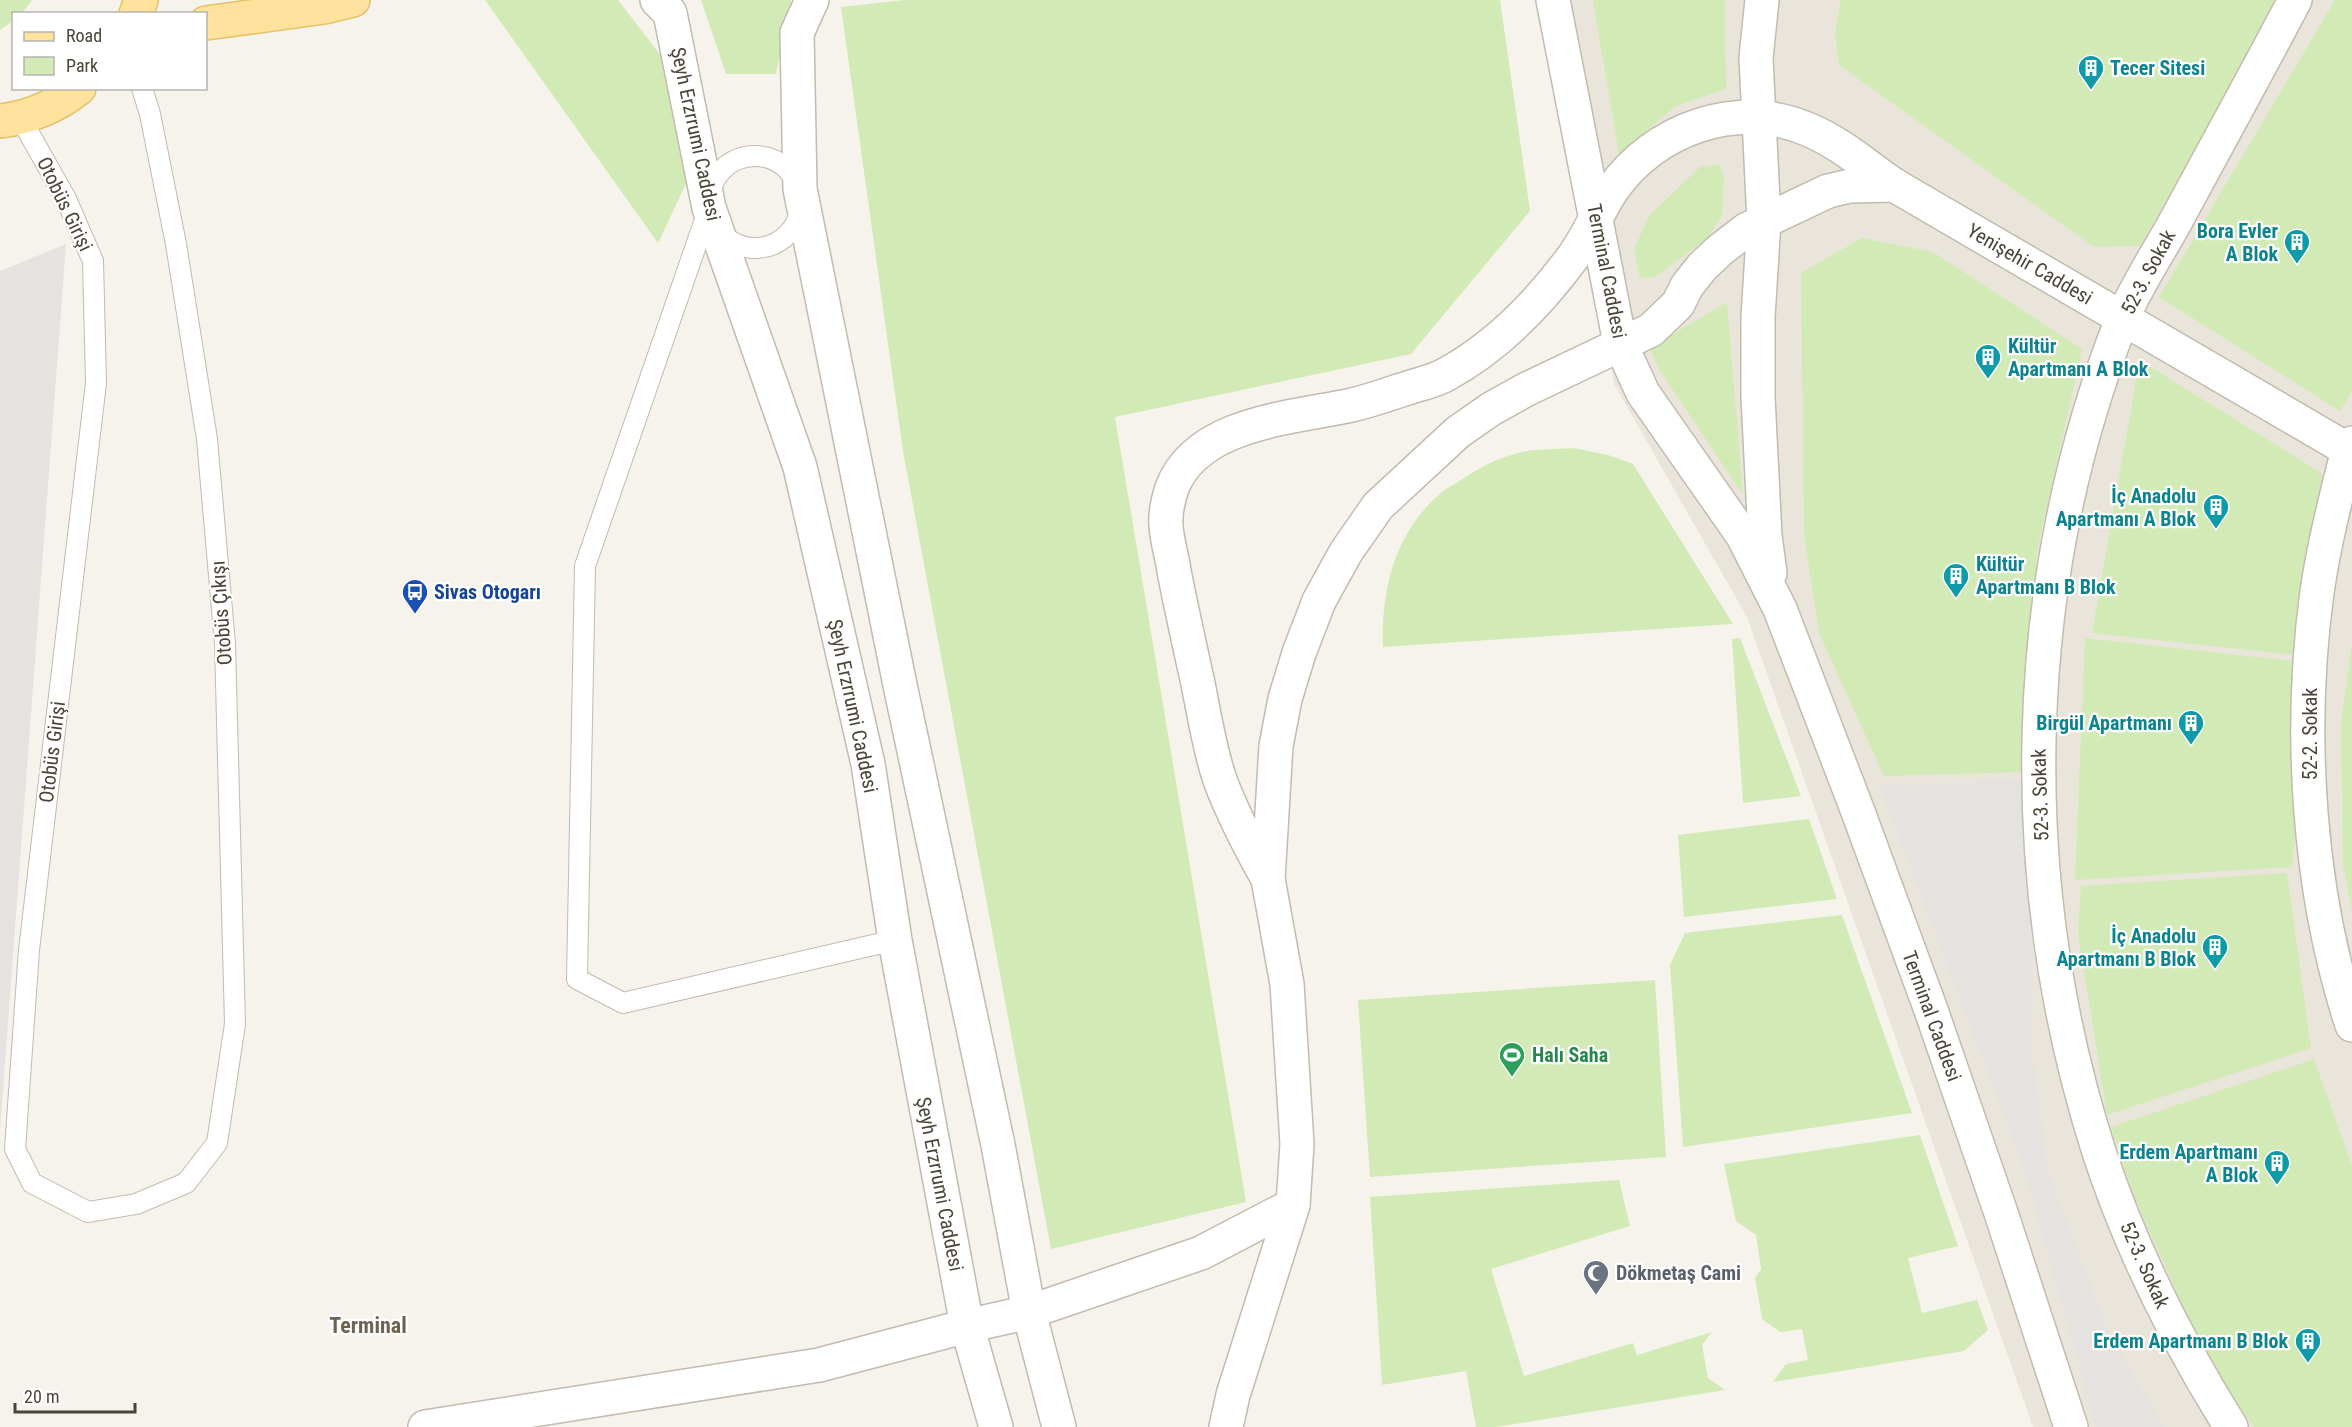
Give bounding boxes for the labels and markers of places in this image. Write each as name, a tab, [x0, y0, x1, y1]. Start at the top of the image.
building icon: Tecer Sitesi	[2076, 53, 2106, 91]
place label: Tecer Sitesi	[2110, 56, 2205, 80]
place label: Bora Evler A Blok	[2197, 219, 2278, 266]
building icon: Bora Evler A Blok	[2282, 227, 2312, 265]
place label: Kültür Apartmanı A Blok	[2008, 334, 2149, 381]
building icon: Kültür Apartmanı A Blok	[1973, 342, 2003, 380]
place label: İç Anadolu Apartmanı A Blok	[2056, 484, 2196, 531]
building icon: İç Anadolu Apartmanı A Blok	[2201, 492, 2231, 530]
place label: Kültür Apartmanı B Blok	[1976, 552, 2116, 599]
building icon: Kültür Apartmanı B Blok	[1941, 561, 1971, 599]
bus stop icon: Sivas Otogarı	[400, 577, 430, 615]
place label: Sivas Otogarı	[434, 580, 541, 604]
building icon: Birgül Apartmanı	[2176, 708, 2206, 746]
place label: Birgül Apartmanı	[2036, 711, 2172, 735]
place label: İç Anadolu Apartmanı B Blok	[2056, 924, 2196, 971]
building icon: İç Anadolu Apartmanı B Blok	[2200, 932, 2230, 970]
sports icon: Halı Saha	[1497, 1040, 1527, 1078]
place label: Halı Saha	[1532, 1043, 1608, 1067]
place label: Erdem Apartmanı A Blok	[2119, 1140, 2258, 1187]
building icon: Erdem Apartmanı A Blok	[2262, 1148, 2292, 1186]
mosque icon: Dökmetaş Cami	[1581, 1258, 1611, 1296]
place label: Dökmetaş Cami	[1616, 1261, 1741, 1285]
building icon: Erdem Apartmanı B Blok	[2293, 1326, 2323, 1364]
place label: Erdem Apartmanı B Blok	[2093, 1329, 2288, 1353]

